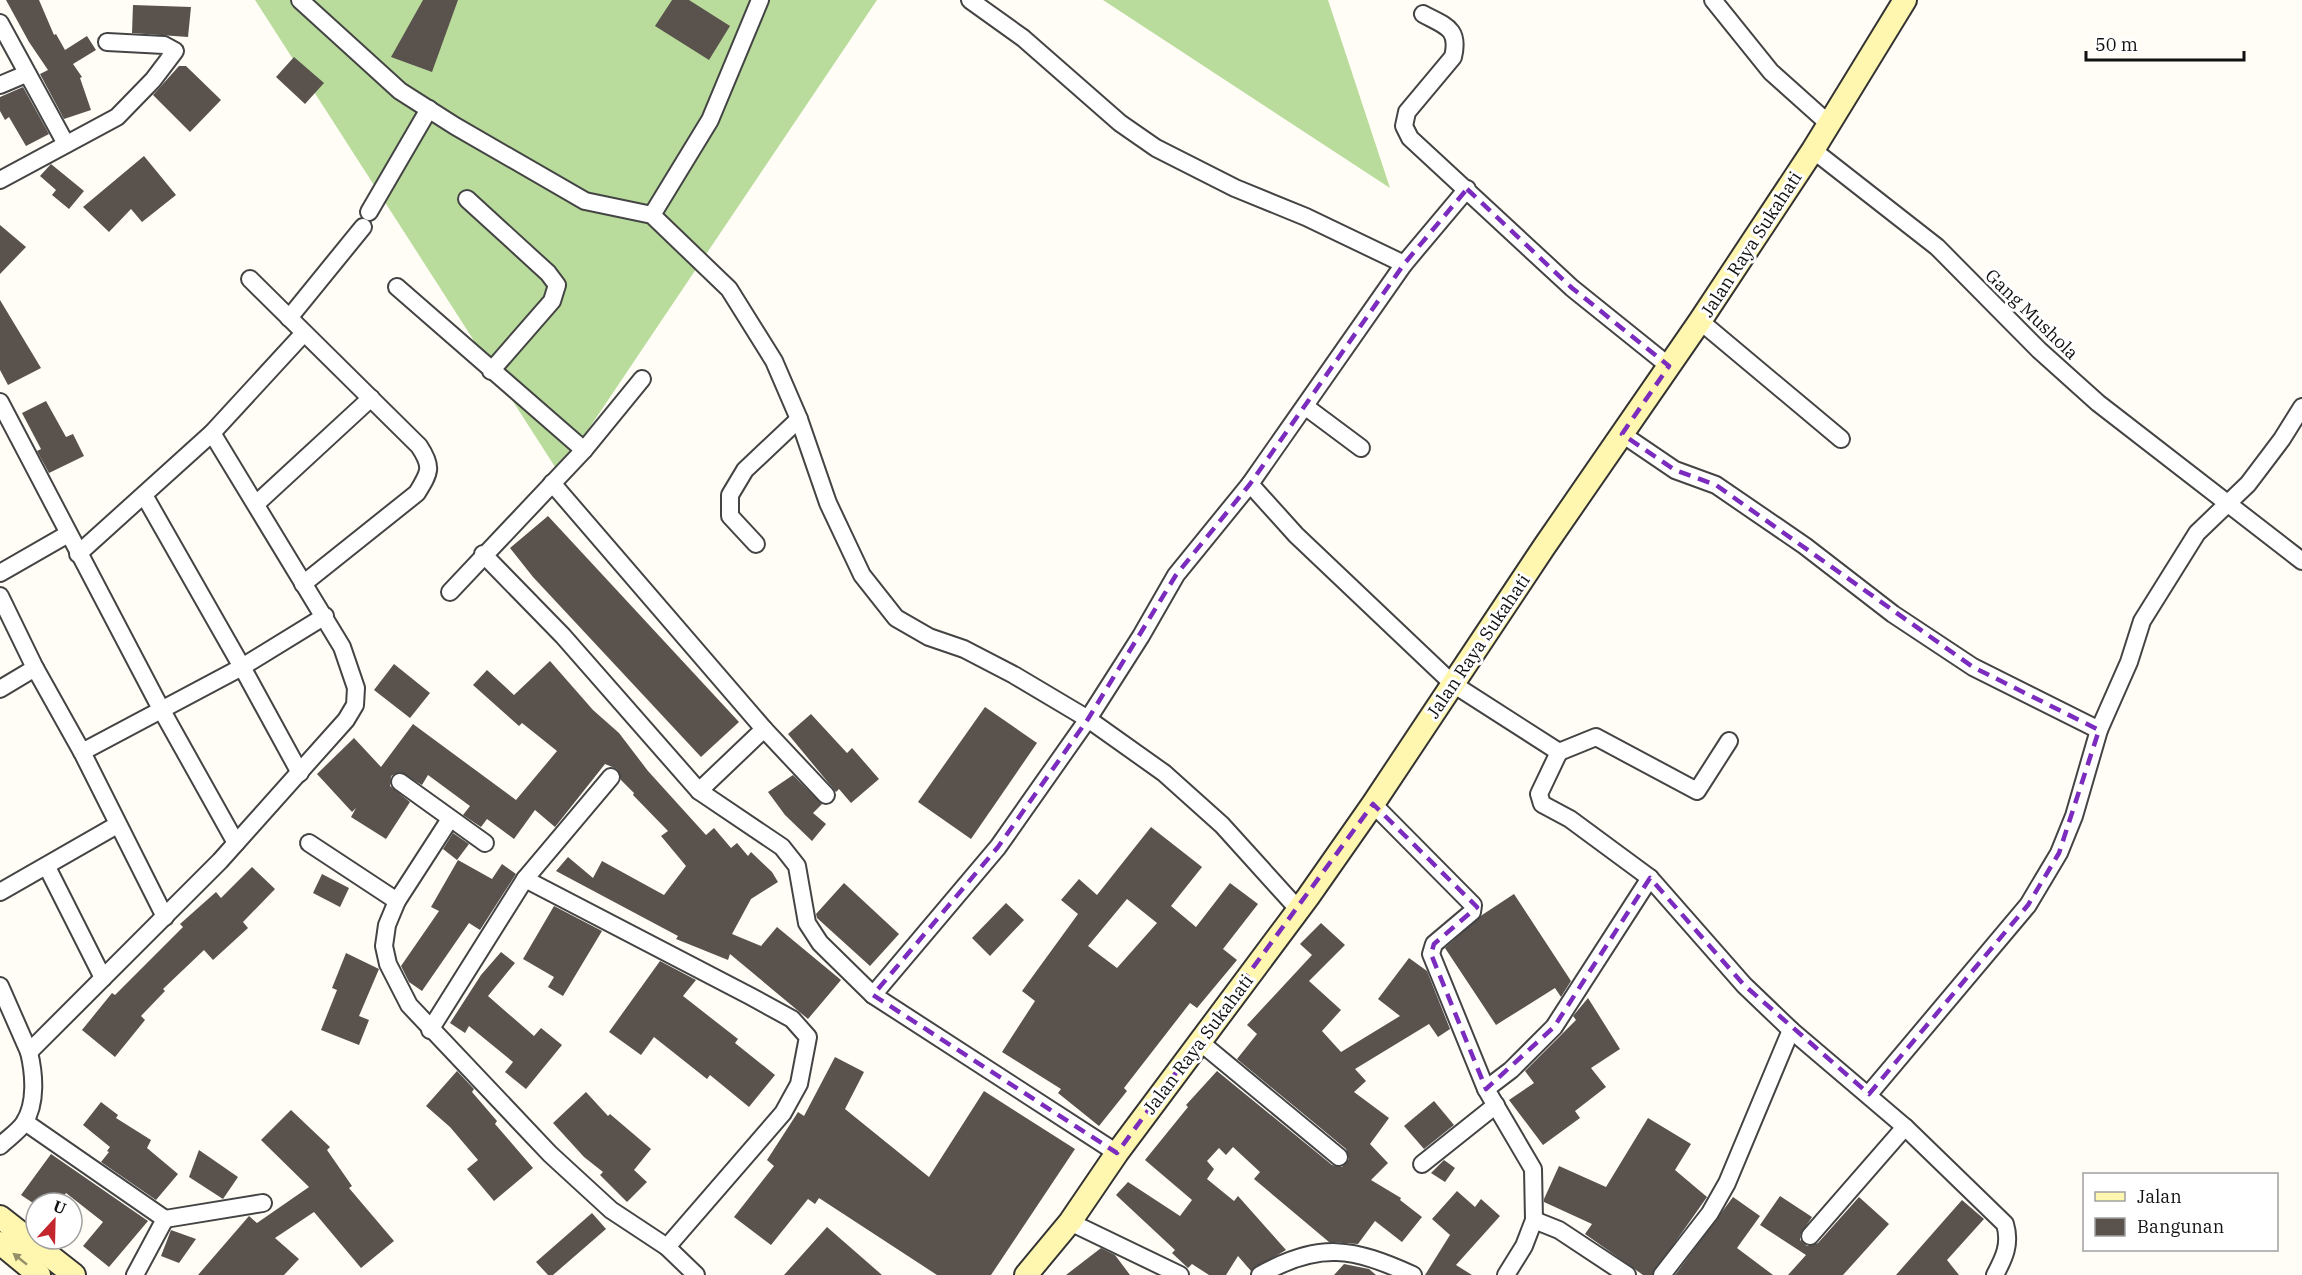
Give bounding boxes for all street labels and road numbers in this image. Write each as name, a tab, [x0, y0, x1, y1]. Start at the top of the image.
street label: Jalan Raya Sukahati	[1695, 167, 1807, 321]
street label: Gang Mushola	[1981, 264, 2084, 364]
street label: Jalan Raya Sukahati	[1421, 569, 1535, 722]
street label: Jalan Raya Sukahati	[1138, 969, 1258, 1118]

